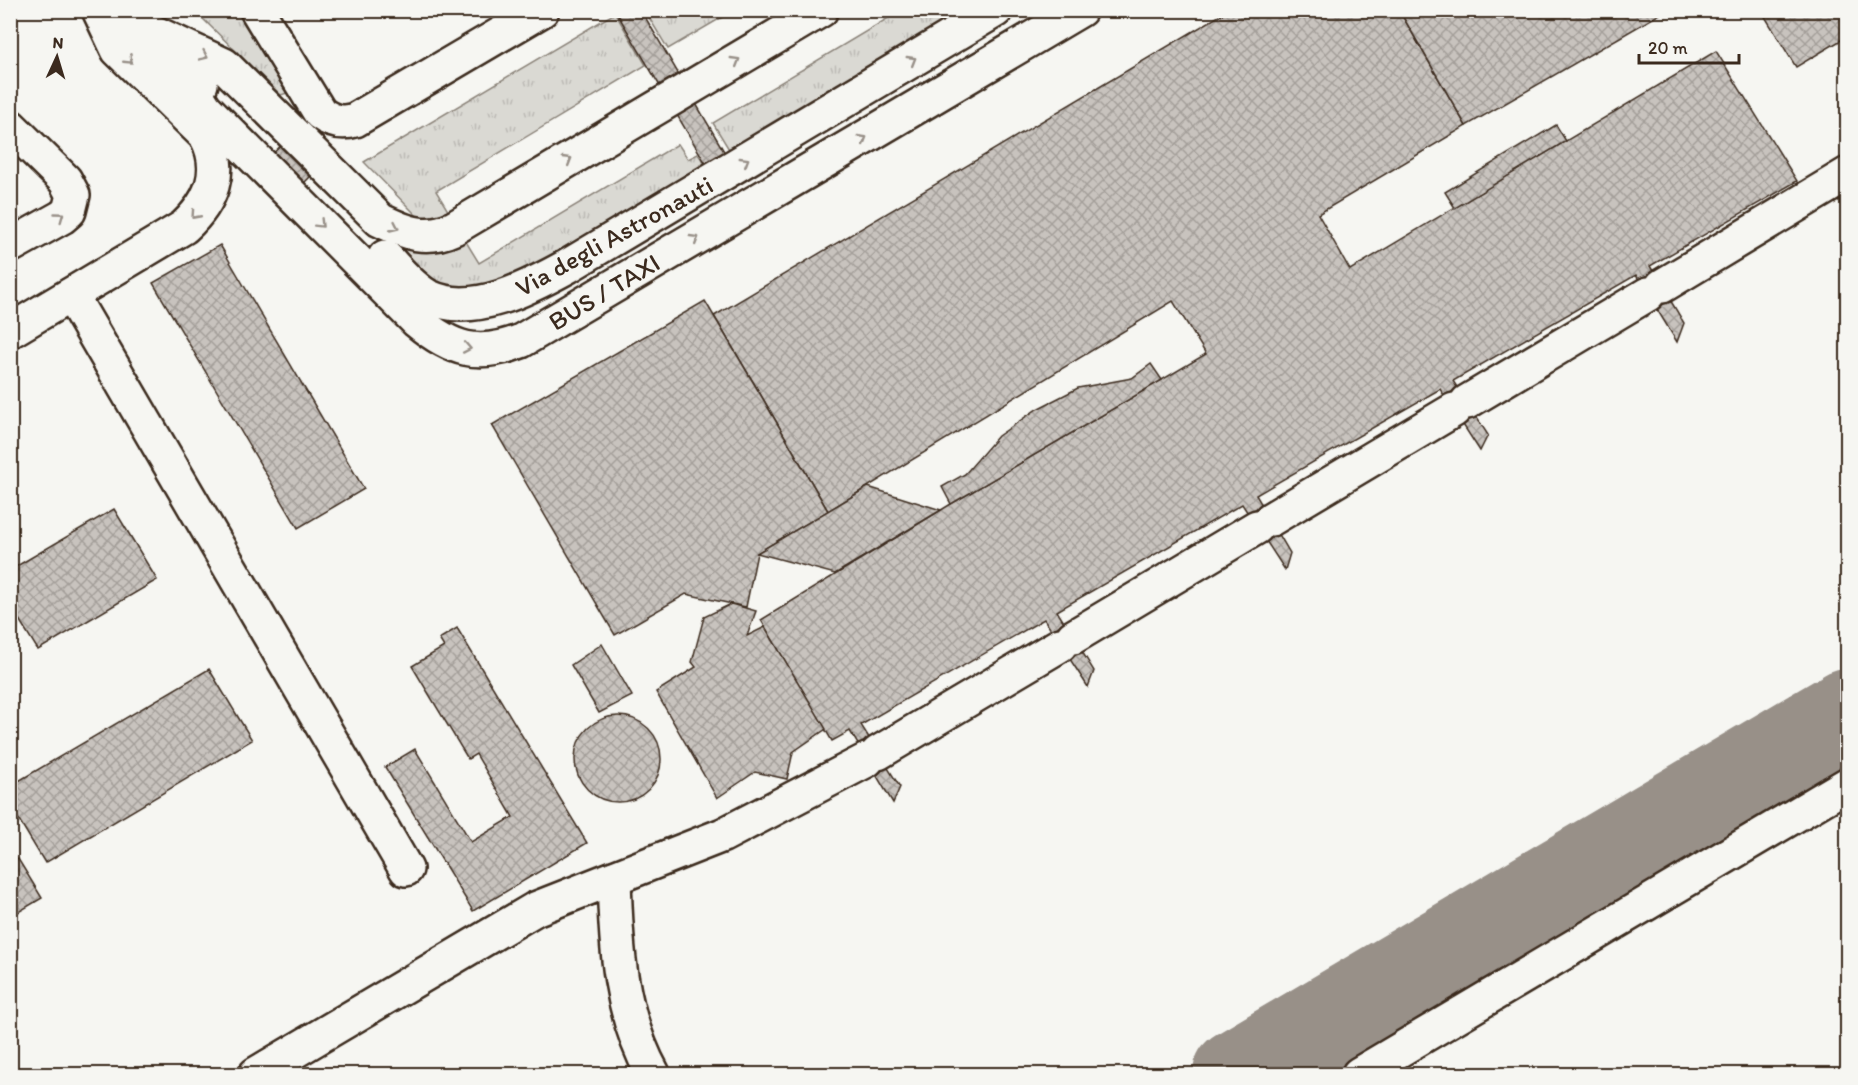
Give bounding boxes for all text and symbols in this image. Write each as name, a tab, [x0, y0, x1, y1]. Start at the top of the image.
north arrow	[27, 27, 87, 87]
scale bar	[1639, 27, 1740, 65]
text: N	[52, 33, 64, 52]
text: 20 m	[1648, 37, 1688, 59]
one-way arrow	[198, 48, 209, 60]
one-way arrow	[122, 53, 132, 64]
one-way arrow	[730, 56, 740, 68]
one-way arrow	[906, 56, 916, 68]
one-way arrow	[857, 135, 867, 147]
one-way arrow	[562, 156, 572, 168]
one-way arrow	[739, 156, 749, 168]
street label: Via degli Astronauti	[510, 168, 718, 304]
one-way arrow	[191, 209, 202, 219]
one-way arrow	[54, 212, 65, 223]
one-way arrow	[312, 216, 323, 227]
one-way arrow	[388, 219, 399, 231]
one-way arrow	[689, 234, 699, 246]
street label: BUS / TAXI	[543, 246, 665, 338]
one-way arrow	[462, 341, 471, 353]

